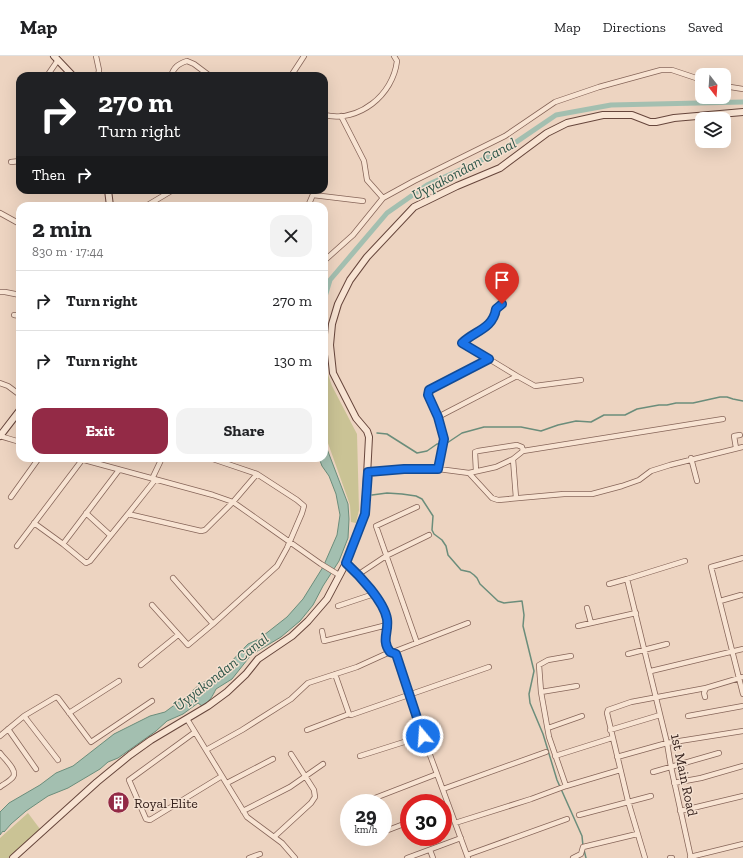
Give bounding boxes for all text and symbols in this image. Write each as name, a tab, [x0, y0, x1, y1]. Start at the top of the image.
text: Map	[20, 16, 57, 39]
text: Map	[554, 19, 581, 36]
text: Directions	[603, 19, 666, 36]
text: Saved	[688, 19, 723, 36]
north arrow	[695, 68, 731, 104]
map controls	[695, 68, 731, 148]
text: 270 m	[98, 86, 173, 119]
icon: right	[32, 88, 84, 140]
button: layers	[695, 112, 731, 148]
text: Turn right	[98, 120, 180, 142]
water label: Uyyakondan Canal	[409, 134, 519, 204]
icon: right	[73, 164, 95, 186]
text: Then	[32, 166, 65, 184]
text: 2 min	[32, 214, 92, 243]
button: close	[270, 215, 312, 257]
text: 830 m · 17:44	[32, 244, 104, 259]
pin	[485, 263, 519, 304]
icon: arrive	[491, 269, 513, 291]
icon: right	[32, 290, 54, 312]
text: Turn right	[66, 292, 137, 310]
text: 270 m	[272, 292, 312, 310]
icon: right	[32, 350, 54, 372]
text: Turn right	[66, 352, 137, 370]
text: 130 m	[274, 352, 312, 370]
button: Exit	[32, 408, 168, 454]
button: Share	[176, 408, 312, 454]
water label: Uyyakondan Canal	[170, 629, 272, 715]
position arrow	[402, 715, 444, 757]
street label: 1st Main Road	[667, 732, 701, 818]
building icon: Royal Elite	[105, 790, 131, 816]
speed limit sign: 30	[400, 794, 452, 846]
place label: Royal Elite	[134, 795, 198, 812]
text: 29	[355, 803, 377, 827]
text: km/h	[355, 824, 377, 836]

